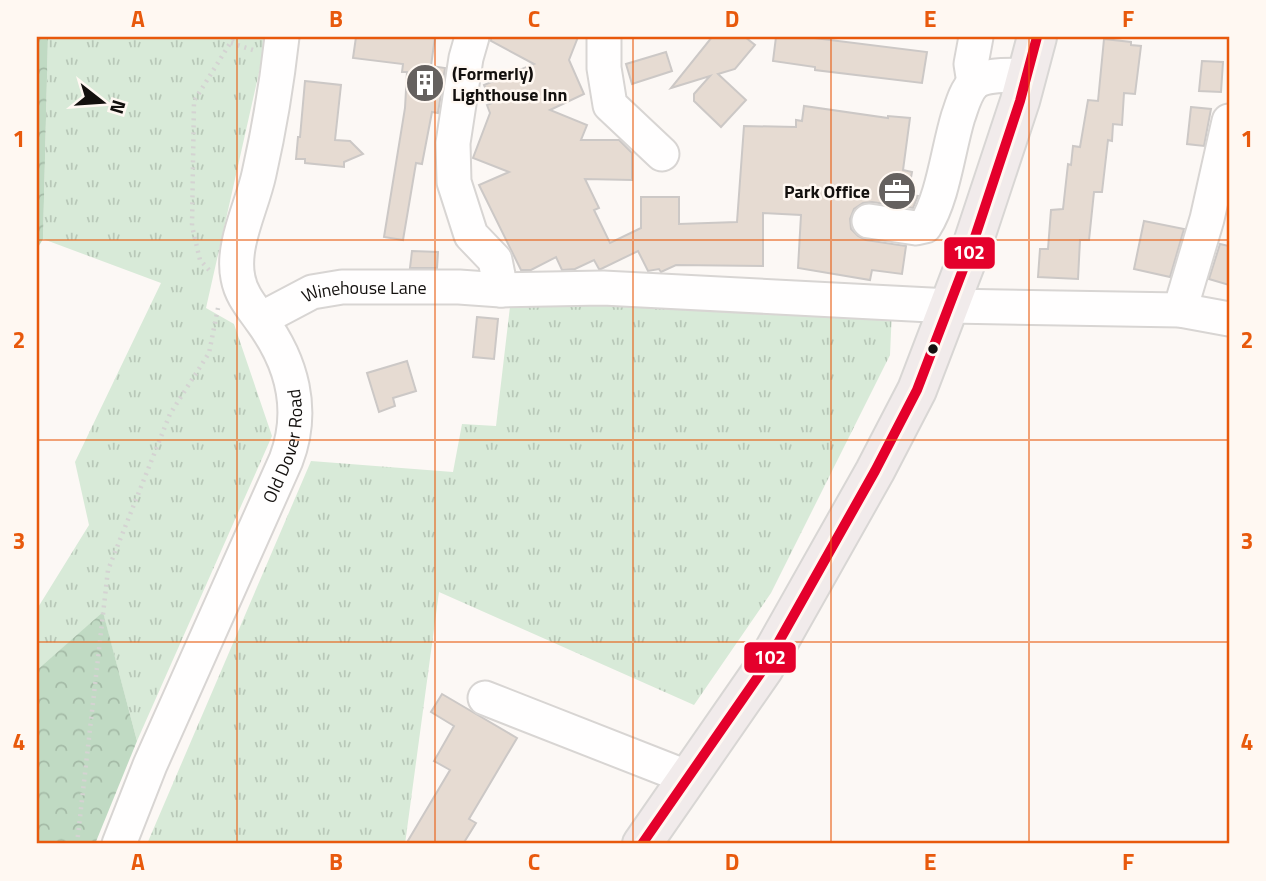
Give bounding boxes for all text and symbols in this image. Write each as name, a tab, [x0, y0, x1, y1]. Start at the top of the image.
text: A	[131, 1, 145, 36]
text: B	[329, 1, 343, 36]
text: C	[528, 1, 540, 36]
text: D	[725, 1, 739, 36]
text: E	[924, 1, 936, 36]
text: F	[1122, 1, 1134, 36]
place label: (Formerly) Lighthouse Inn	[452, 60, 567, 108]
building icon: (Formerly) Lighthouse Inn	[404, 62, 446, 104]
north arrow	[66, 66, 136, 136]
text: N	[103, 97, 135, 118]
text: 1	[13, 121, 25, 156]
text: 1	[1241, 121, 1253, 156]
office icon: Park Office	[876, 170, 918, 212]
place label: Park Office	[784, 178, 870, 205]
line badge: 102	[943, 236, 996, 270]
text: 102	[953, 237, 985, 266]
street label: Winehouse Lane	[297, 274, 427, 309]
text: 2	[13, 322, 25, 357]
text: 2	[1241, 322, 1253, 357]
unlabelled marker	[926, 342, 940, 356]
street label: Old Dover Road	[255, 387, 308, 507]
text: 3	[13, 523, 25, 558]
text: 3	[1241, 523, 1253, 558]
line badge: 102	[743, 641, 797, 674]
text: 102	[754, 642, 786, 671]
text: 4	[13, 724, 25, 759]
text: 4	[1241, 724, 1253, 759]
text: A	[131, 844, 145, 879]
text: B	[329, 844, 343, 879]
text: C	[528, 844, 540, 879]
text: D	[725, 844, 739, 879]
text: E	[924, 844, 936, 879]
text: F	[1122, 844, 1134, 879]

